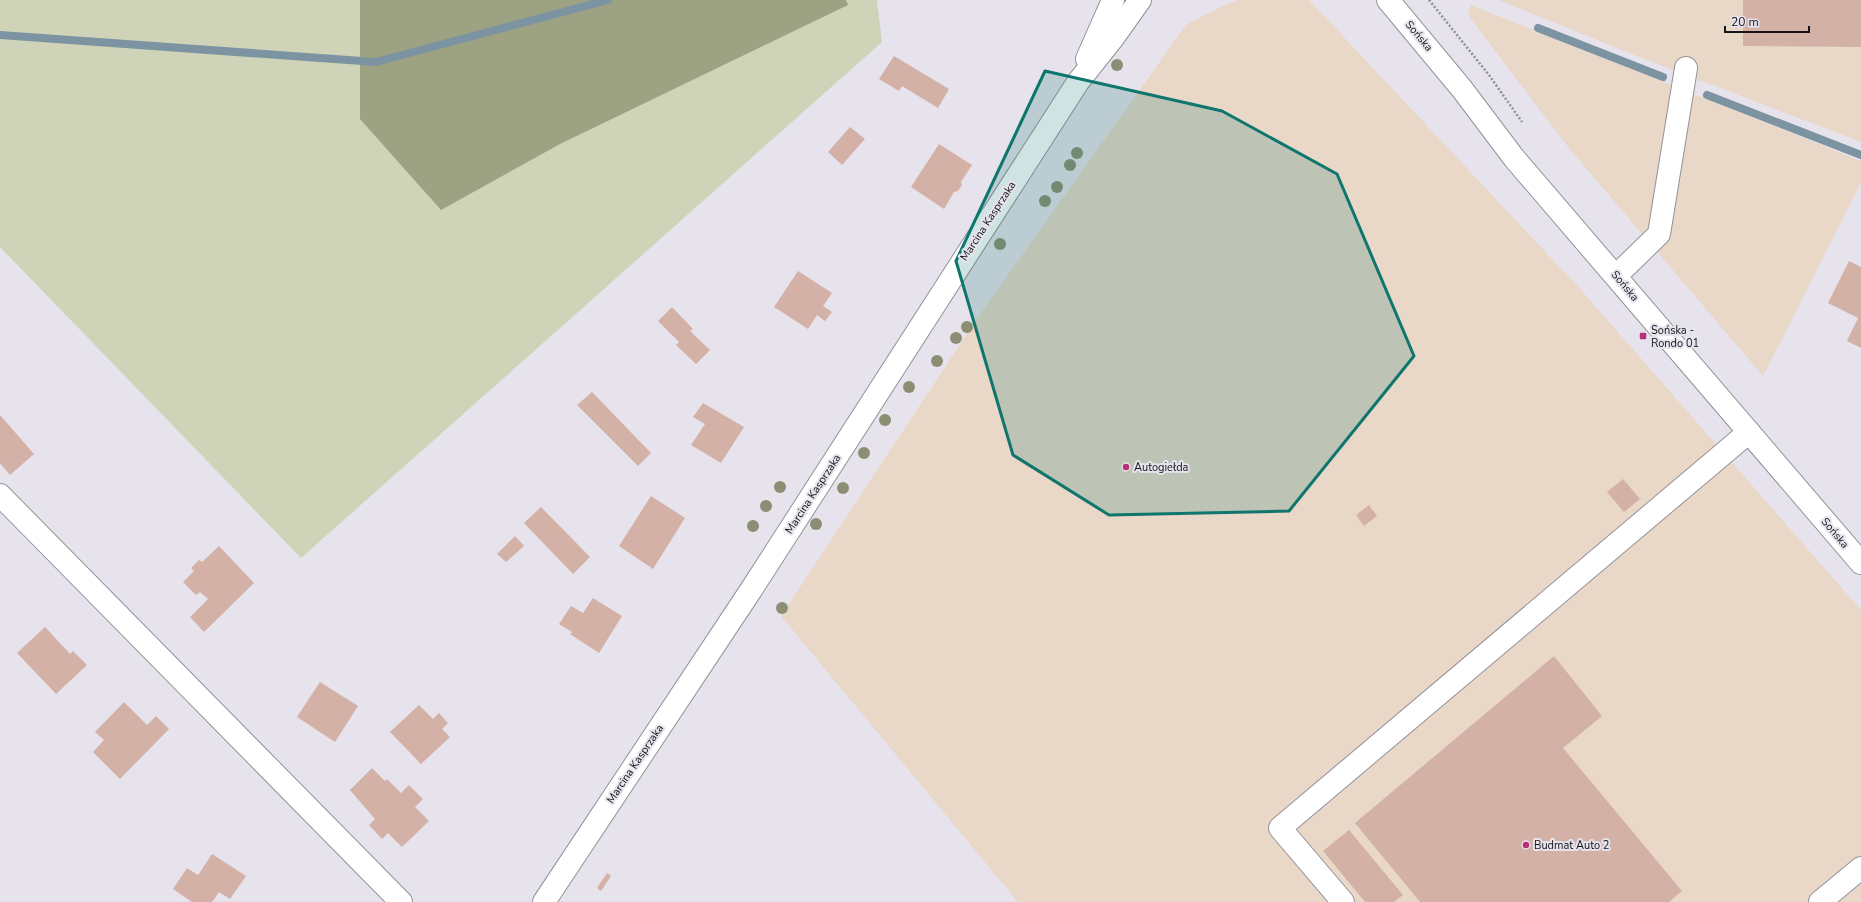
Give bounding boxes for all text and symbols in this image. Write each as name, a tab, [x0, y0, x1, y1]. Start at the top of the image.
scale bar	[1725, 8, 1809, 34]
text: 20 m	[1731, 14, 1759, 30]
street label: Sońska	[1402, 18, 1436, 55]
street label: Marcina Kasprzaka	[957, 178, 1019, 264]
street label: Sońska	[1608, 268, 1642, 305]
place label: Sońska - Rondo 01	[1651, 323, 1699, 351]
marker: Sońska - Rondo 01	[1638, 331, 1648, 341]
street label: Marcina Kasprzaka	[782, 451, 844, 537]
place label: Autogiełda	[1134, 460, 1189, 475]
marker: Autogiełda	[1121, 462, 1131, 472]
street label: Sońska	[1818, 515, 1852, 552]
street label: Marcina Kasprzaka	[603, 721, 667, 806]
place label: Budmat Auto 2	[1534, 838, 1609, 853]
marker: Budmat Auto 2	[1521, 840, 1531, 850]

